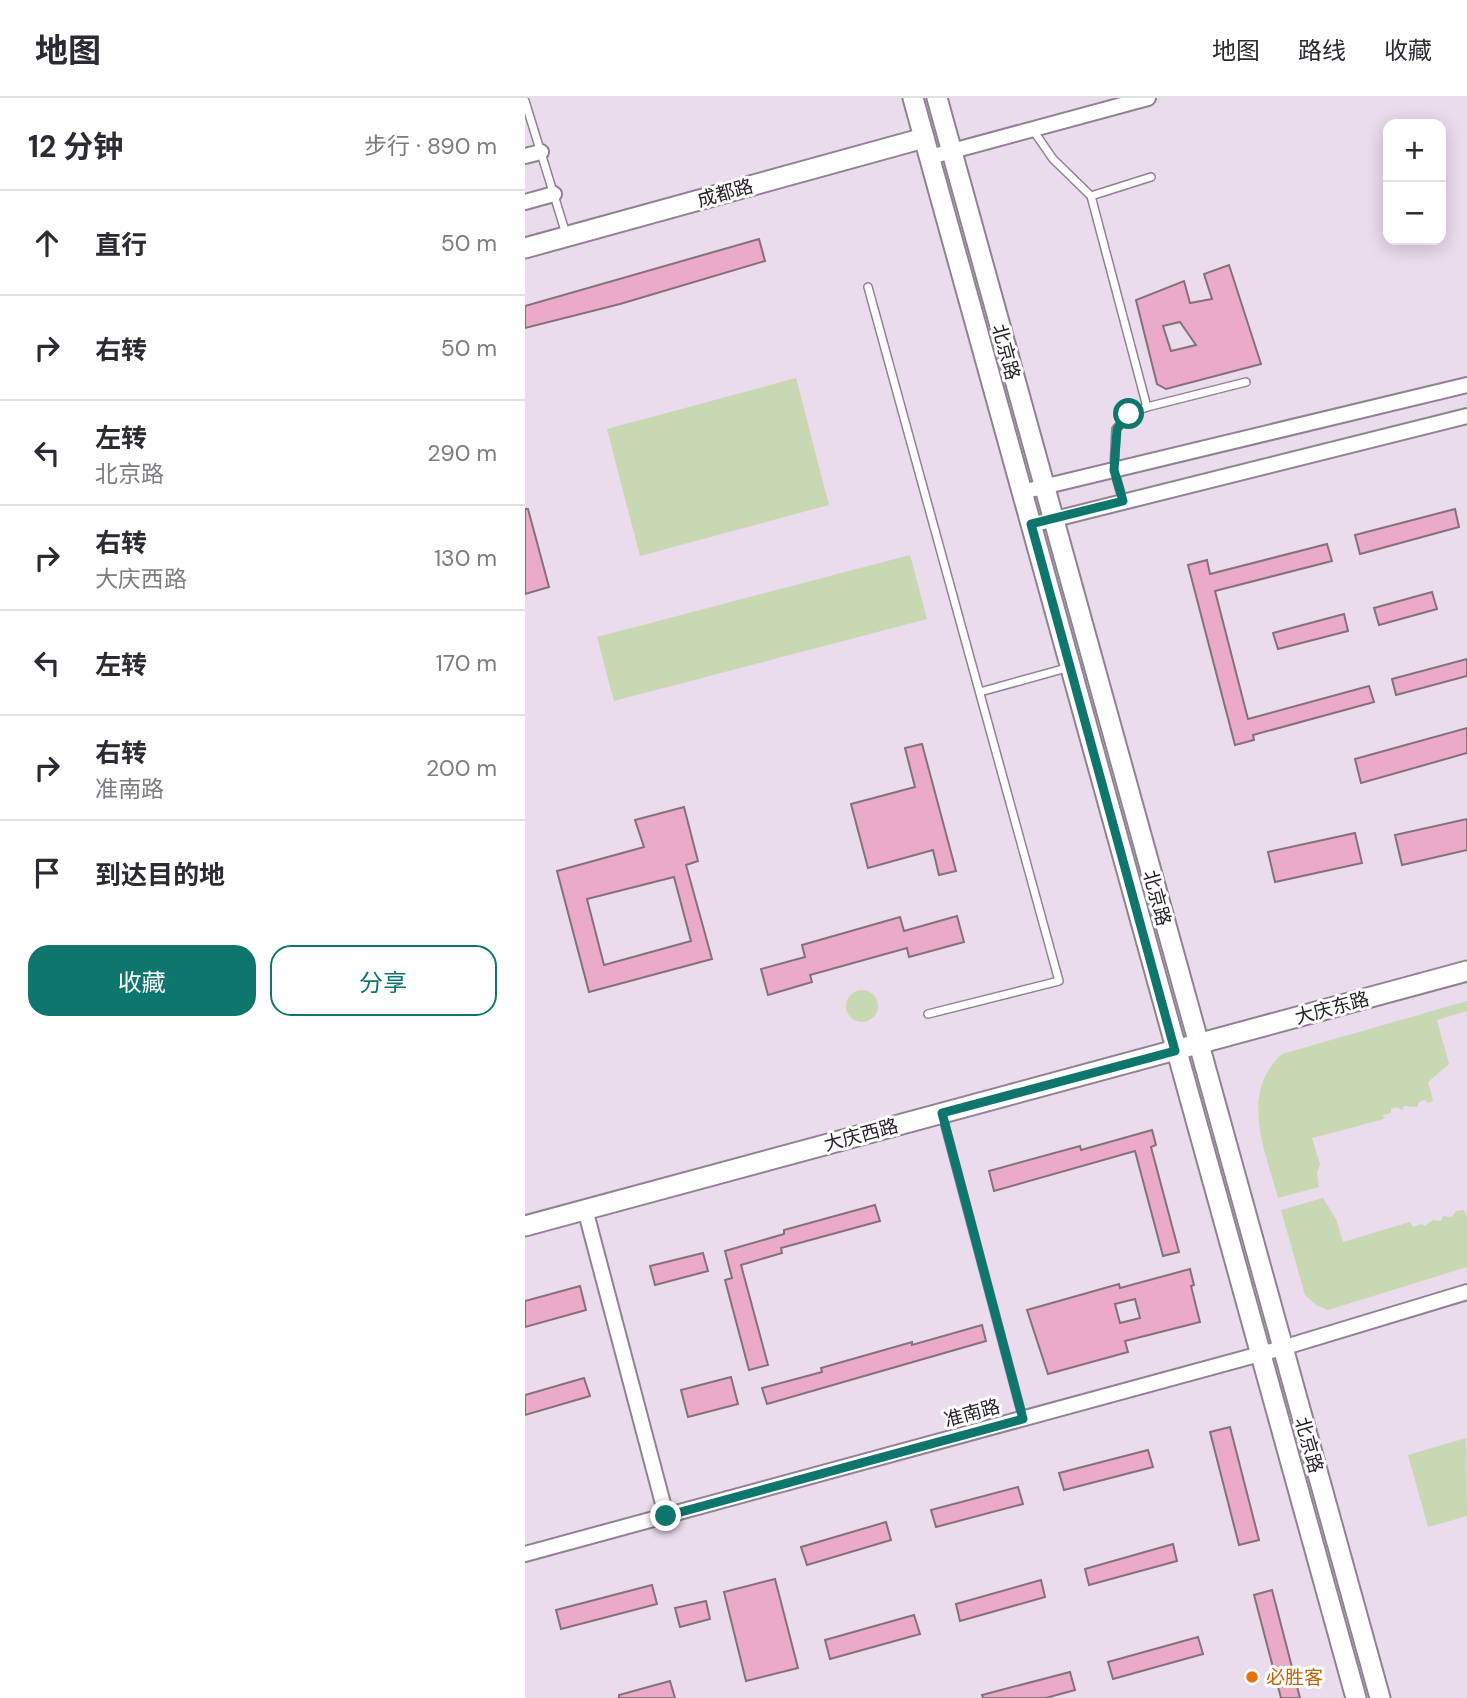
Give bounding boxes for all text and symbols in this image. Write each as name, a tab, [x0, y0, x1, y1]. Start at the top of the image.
text: 地图	[35, 29, 101, 72]
text: 地图	[1212, 35, 1260, 66]
text: 路线	[1298, 35, 1346, 66]
text: 收藏	[1384, 35, 1432, 66]
map controls	[1383, 119, 1446, 245]
button: +	[1383, 119, 1446, 182]
text: 12 分钟	[28, 127, 123, 166]
text: 步行 · 890 m	[364, 131, 497, 161]
street label: 成都路	[694, 173, 756, 213]
button: −	[1383, 182, 1446, 245]
icon: ahead	[28, 224, 66, 262]
text: 直行	[95, 228, 147, 262]
text: 50 m	[441, 228, 497, 258]
street label: 北京路	[987, 321, 1025, 383]
icon: right	[28, 329, 66, 367]
text: 右转	[95, 333, 147, 367]
text: 50 m	[441, 333, 497, 363]
route start	[1113, 398, 1144, 429]
text: 左转	[95, 421, 147, 455]
icon: left	[28, 434, 66, 472]
text: 290 m	[427, 438, 497, 468]
text: 北京路	[95, 459, 164, 489]
text: 右转	[95, 526, 147, 560]
icon: right	[28, 539, 66, 577]
text: 130 m	[434, 543, 497, 573]
text: 大庆西路	[95, 564, 187, 594]
icon: left	[28, 644, 66, 682]
text: 左转	[95, 648, 147, 682]
text: 170 m	[436, 648, 497, 678]
text: 右转	[95, 736, 147, 770]
icon: right	[28, 749, 66, 787]
text: 200 m	[426, 753, 497, 783]
text: 准南路	[95, 774, 164, 804]
icon: arrive	[28, 854, 66, 892]
text: 到达目的地	[95, 858, 225, 892]
street label: 北京路	[1138, 867, 1176, 929]
button: 收藏	[28, 945, 256, 1016]
button: 分享	[270, 945, 497, 1016]
street label: 大庆东路	[1292, 986, 1372, 1030]
street label: 大庆西路	[821, 1113, 901, 1157]
street label: 准南路	[941, 1394, 1003, 1432]
street label: 北京路	[1289, 1414, 1329, 1476]
route end	[650, 1500, 681, 1531]
place label: 必胜客	[1266, 1665, 1323, 1690]
marker: 必胜客	[1244, 1669, 1260, 1685]

